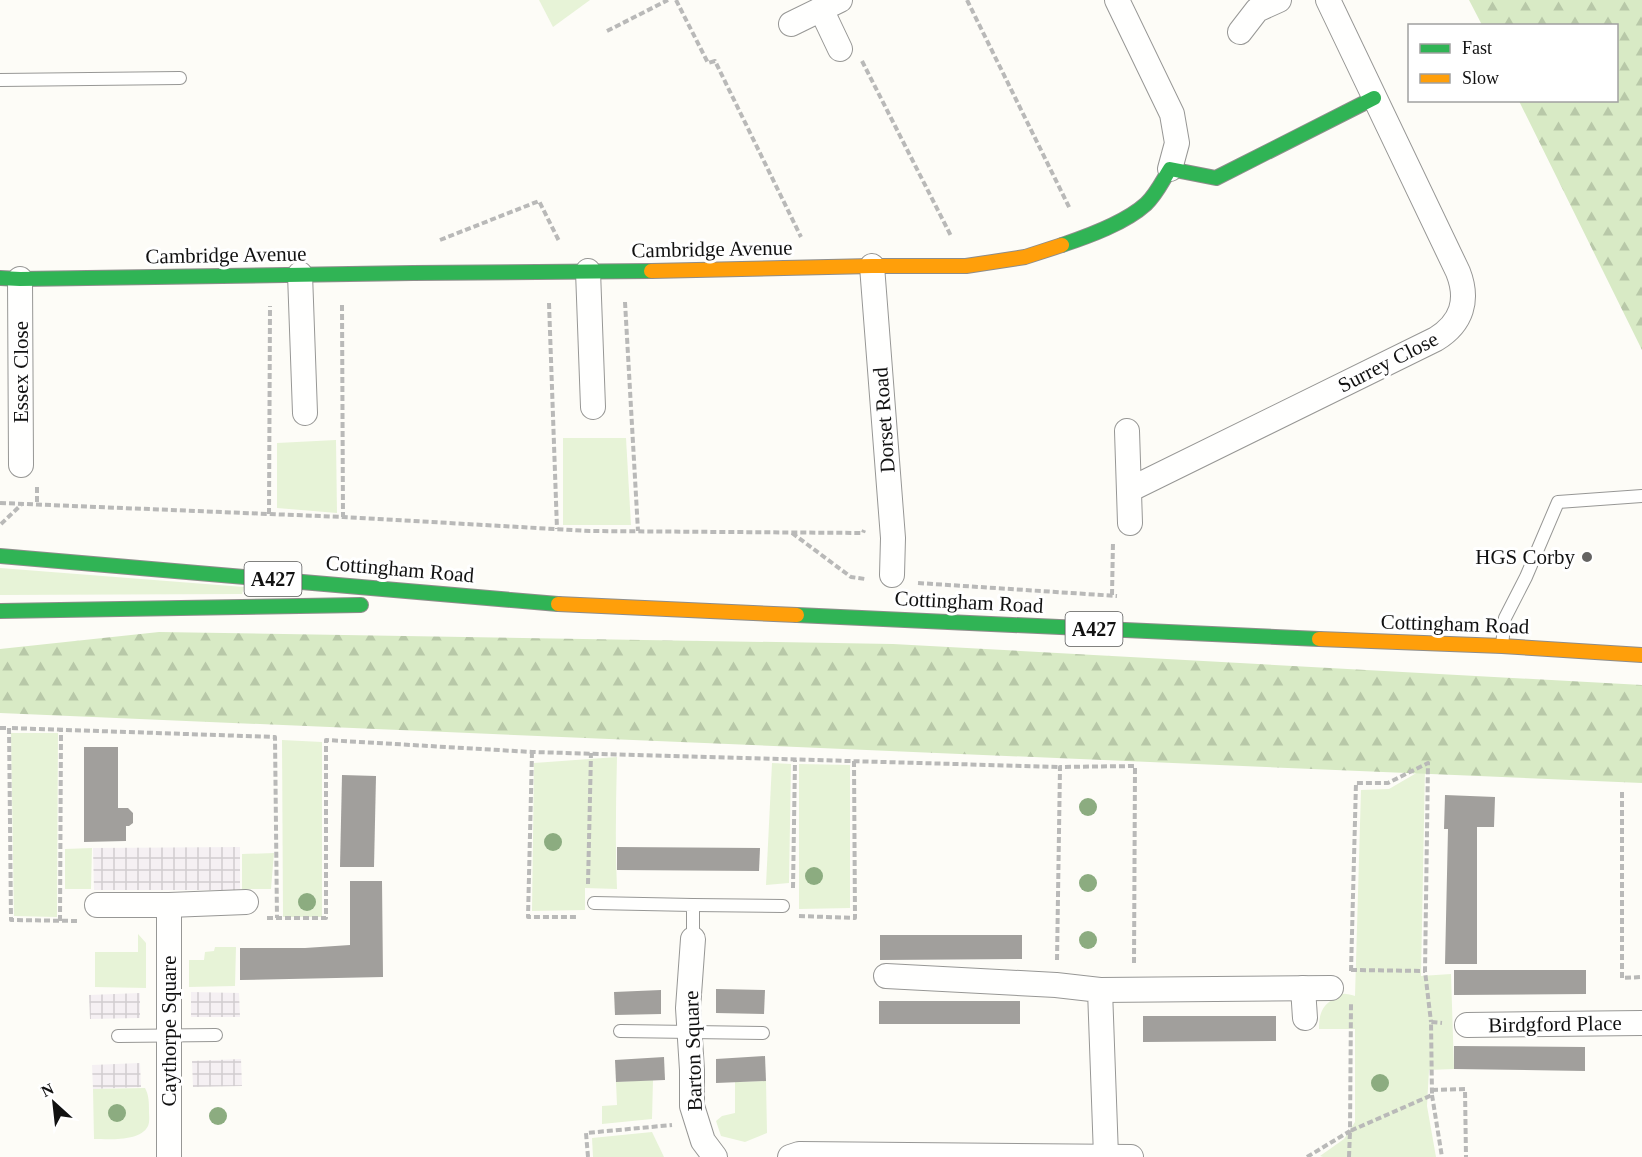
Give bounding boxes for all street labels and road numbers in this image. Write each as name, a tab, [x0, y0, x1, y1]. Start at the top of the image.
street label: Cambridge Avenue	[631, 236, 793, 262]
street label: Cambridge Avenue	[145, 242, 307, 268]
street label: Essex Close	[9, 321, 33, 423]
street label: Surrey Close	[1334, 327, 1442, 397]
street label: Dorset Road	[868, 366, 900, 473]
street label: Cottingham Road	[325, 551, 476, 587]
road number: A427	[244, 562, 302, 596]
street label: Cottingham Road	[894, 586, 1044, 618]
street label: Cottingham Road	[1380, 609, 1530, 639]
road number: A427	[1066, 612, 1122, 646]
street label: Caythorpe Square	[157, 955, 181, 1107]
street label: Barton Square	[679, 990, 707, 1112]
street label: Birdgford Place	[1488, 1011, 1622, 1037]

